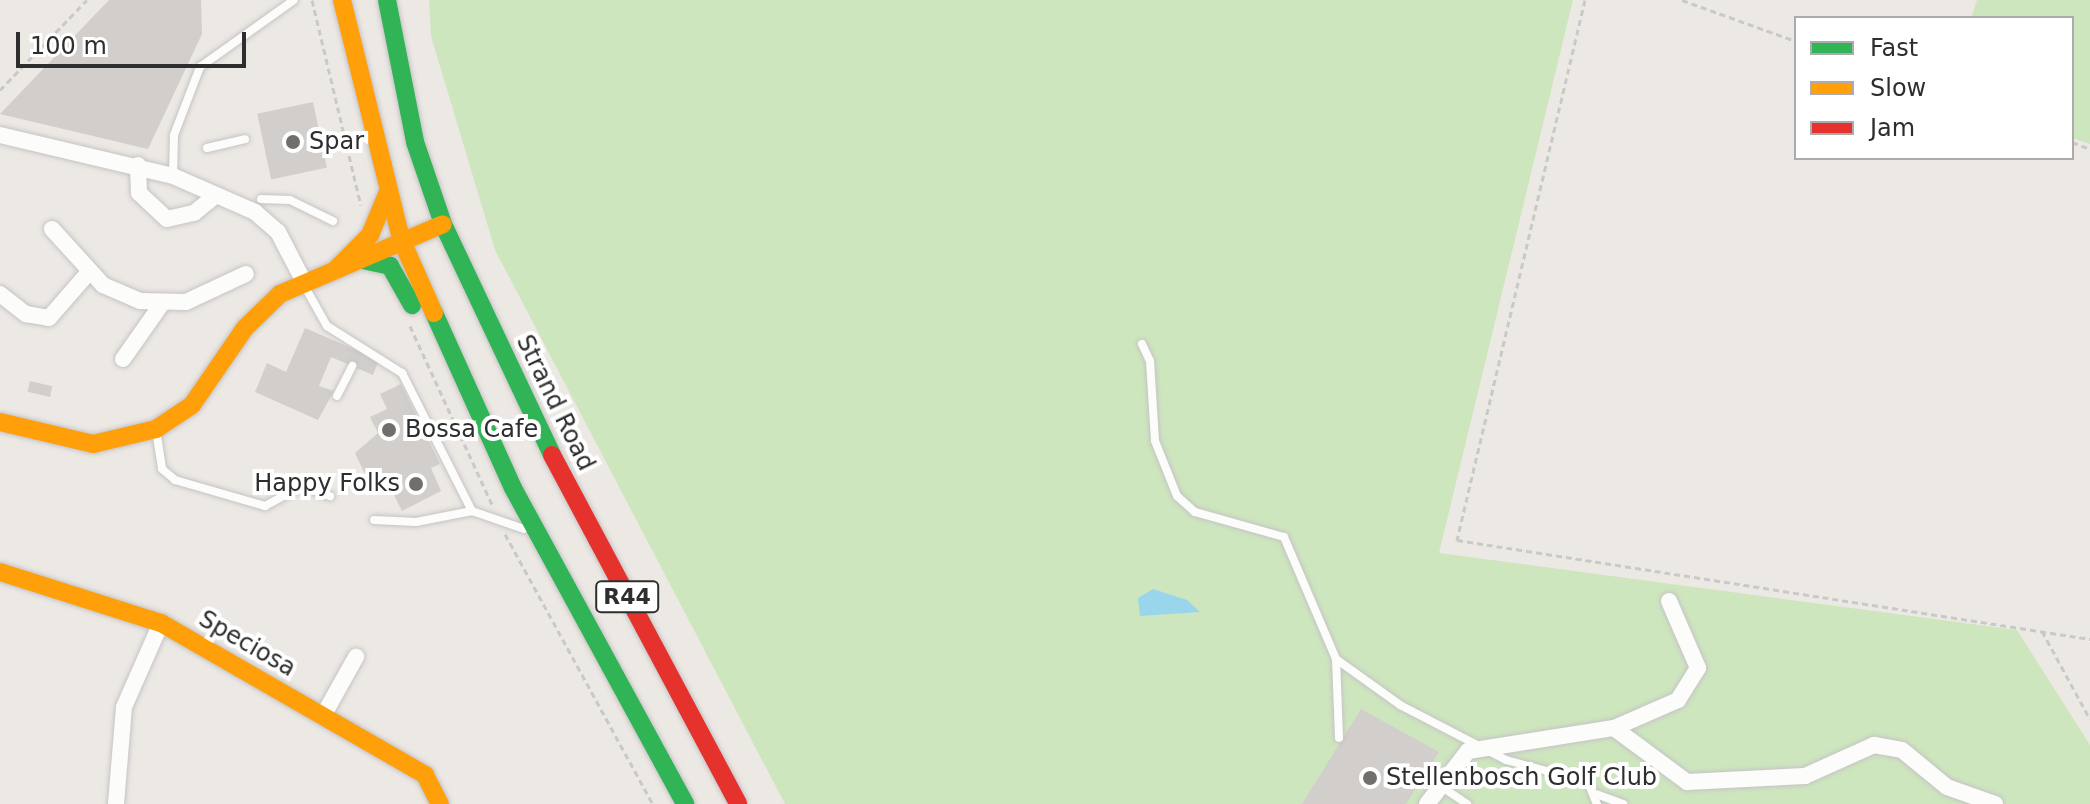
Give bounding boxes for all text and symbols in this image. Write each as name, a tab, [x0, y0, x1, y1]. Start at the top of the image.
scale bar	[20, 16, 250, 66]
legend	[1794, 16, 2074, 160]
text: 100 m	[30, 32, 107, 60]
text: Fast	[1870, 34, 1918, 62]
text: Slow	[1870, 74, 1926, 102]
text: Jam	[1870, 114, 1915, 142]
place label: Spar	[309, 128, 364, 156]
marker: Spar	[284, 133, 302, 151]
street label: Strand Road	[510, 330, 600, 476]
place label: Bossa Cafe	[405, 416, 538, 444]
marker: Bossa Cafe	[380, 421, 398, 439]
place label: Happy Folks	[254, 470, 400, 498]
marker: Happy Folks	[407, 475, 425, 493]
road number: R44	[595, 579, 659, 615]
street label: Speciosa	[193, 605, 301, 683]
place label: Stellenbosch Golf Club	[1386, 764, 1657, 792]
marker: Stellenbosch Golf Club	[1361, 769, 1379, 787]

